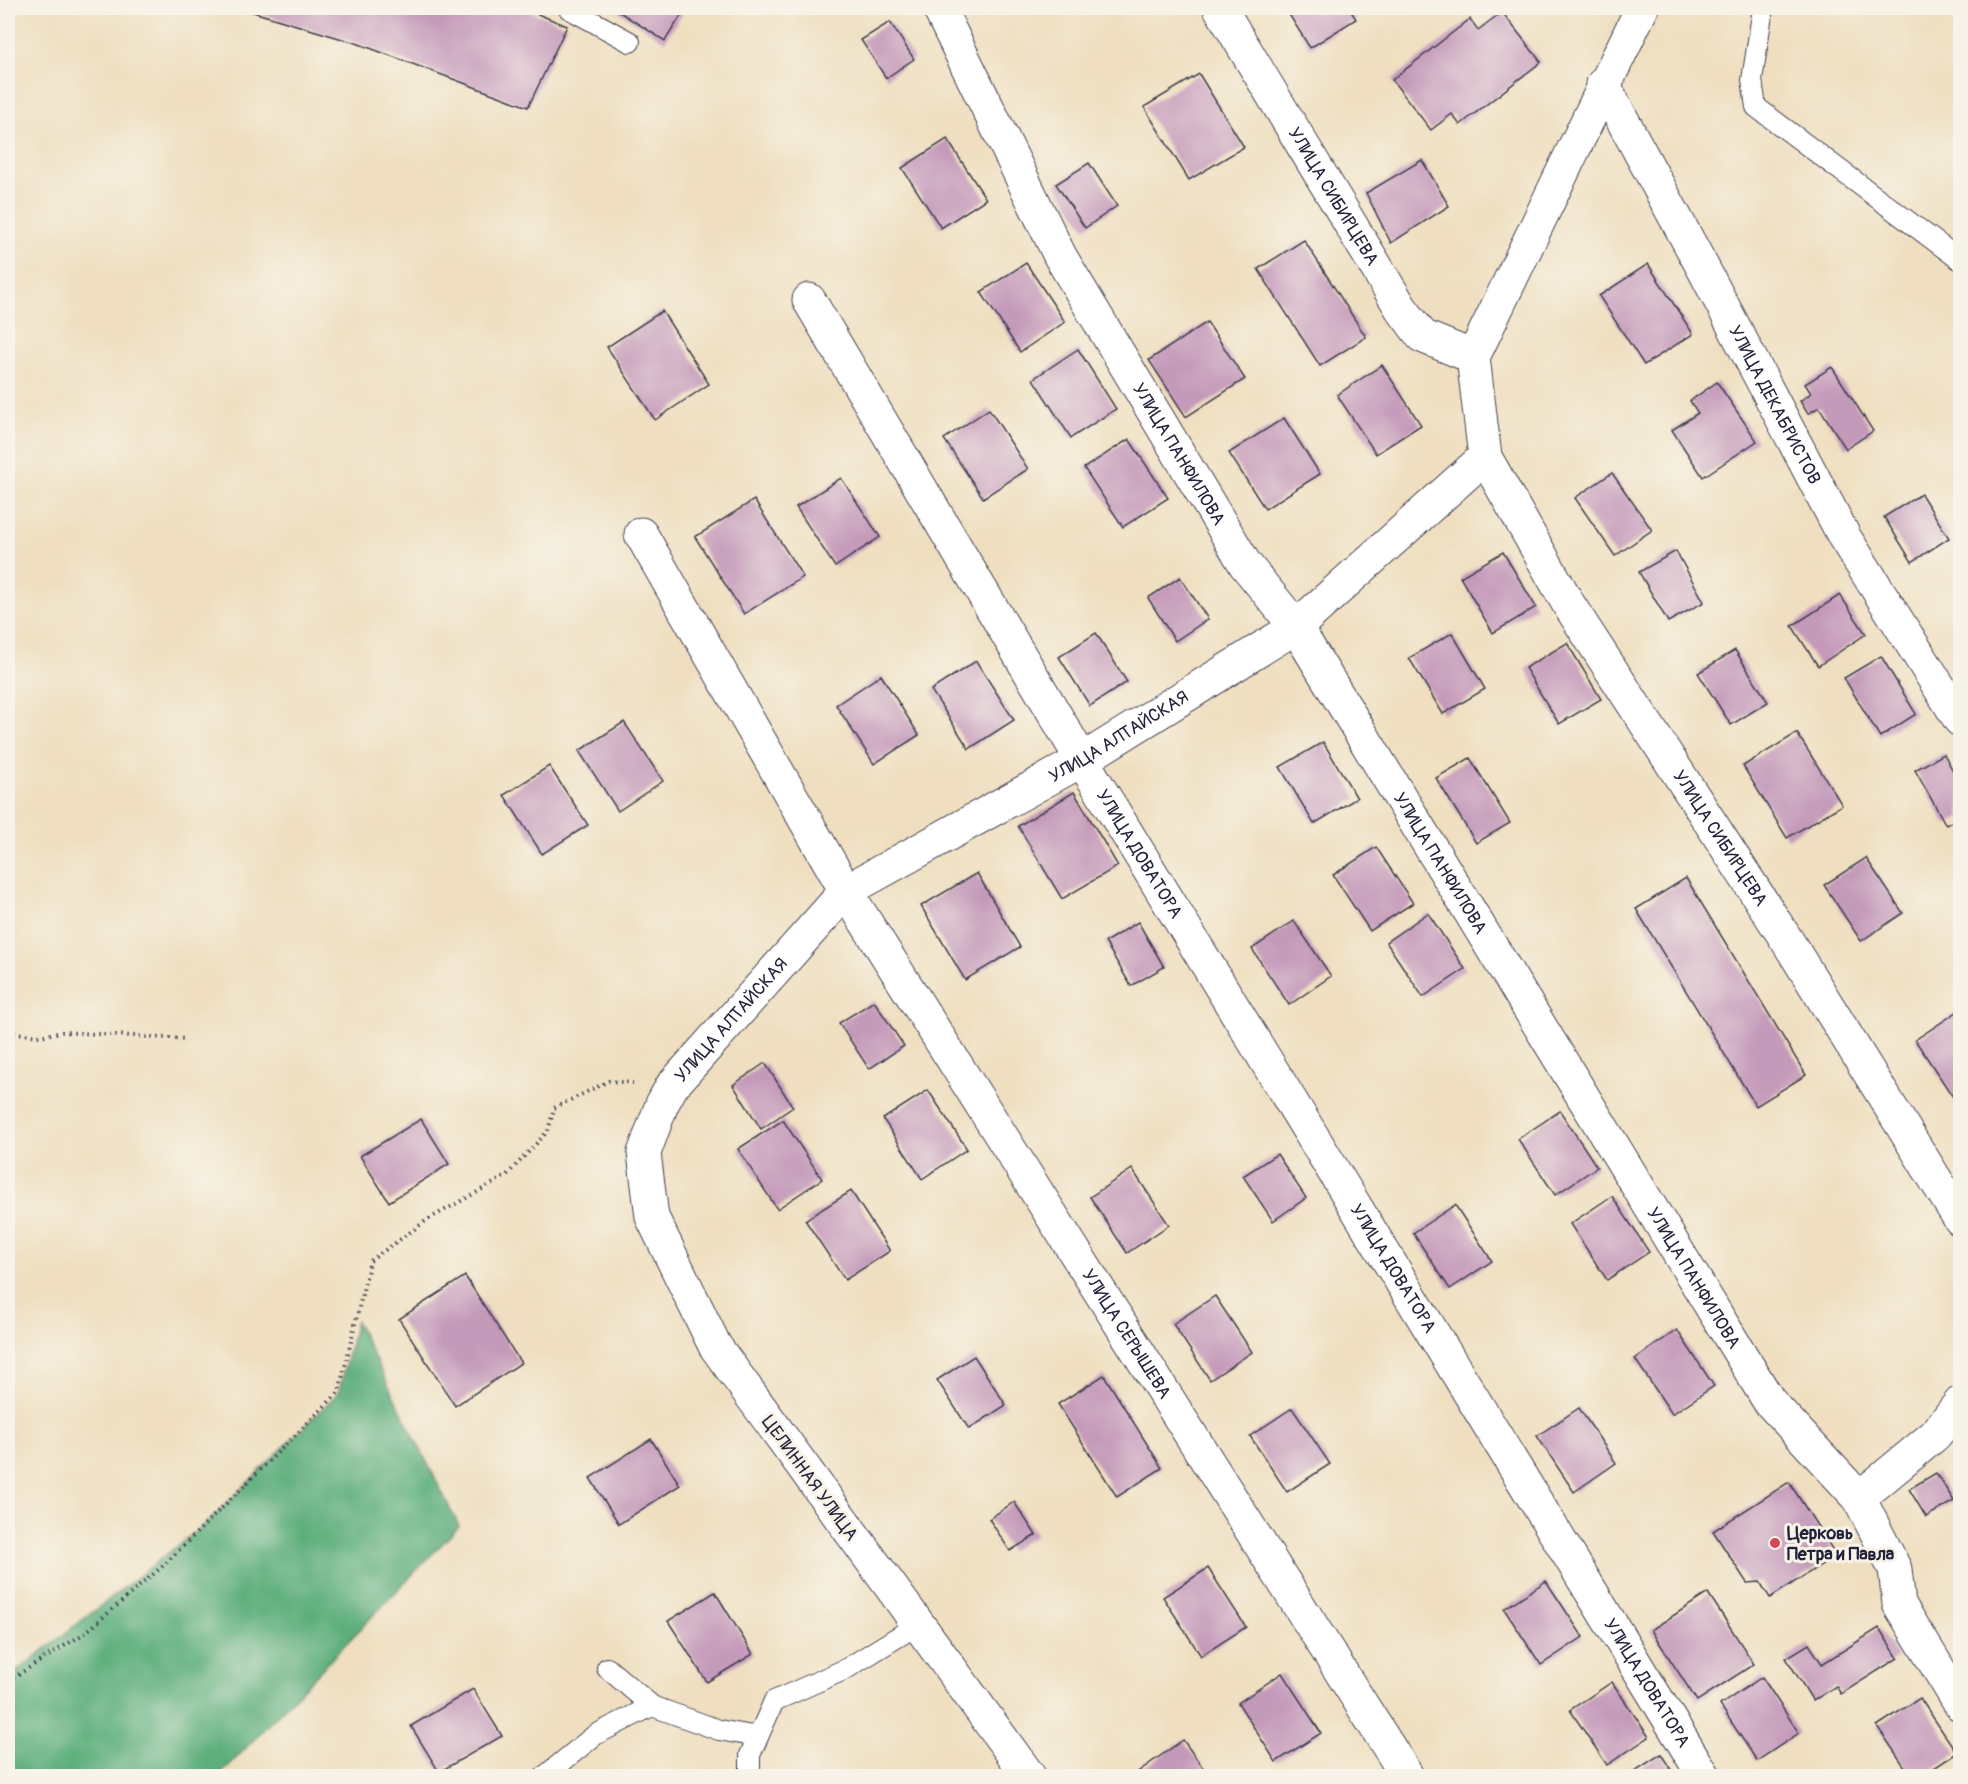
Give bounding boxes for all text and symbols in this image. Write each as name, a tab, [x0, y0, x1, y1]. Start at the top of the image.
street label: УЛИЦА СИБИРЦЕВА	[1283, 123, 1384, 270]
street label: УЛИЦА ДЕКАБРИСТОВ	[1723, 322, 1826, 488]
street label: УЛИЦА ПАНФИЛОВА	[1127, 379, 1230, 530]
street label: УЛИЦА АЛТАЙСКАЯ	[1045, 686, 1193, 788]
street label: УЛИЦА СИБИРЦЕВА	[1667, 766, 1773, 911]
street label: УЛИЦА ДОВАТОРА	[1091, 785, 1187, 923]
street label: УЛИЦА ПАНФИЛОВА	[1388, 788, 1492, 939]
street label: УЛИЦА АЛТАЙСКАЯ	[670, 953, 793, 1087]
street label: УЛИЦА ДОВАТОРА	[1345, 1200, 1441, 1338]
street label: УЛИЦА ПАНФИЛОВА	[1641, 1203, 1745, 1353]
street label: УЛИЦА СЕРЫШЕВА	[1077, 1265, 1176, 1404]
street label: ЦЕЛИННАЯ УЛИЦА	[756, 1411, 863, 1546]
place label: Церковь Петра и Павла	[1787, 1522, 1895, 1566]
marker: Церковь Петра и Павла	[1768, 1536, 1782, 1550]
street label: УЛИЦА ДОВАТОРА	[1598, 1614, 1695, 1752]

